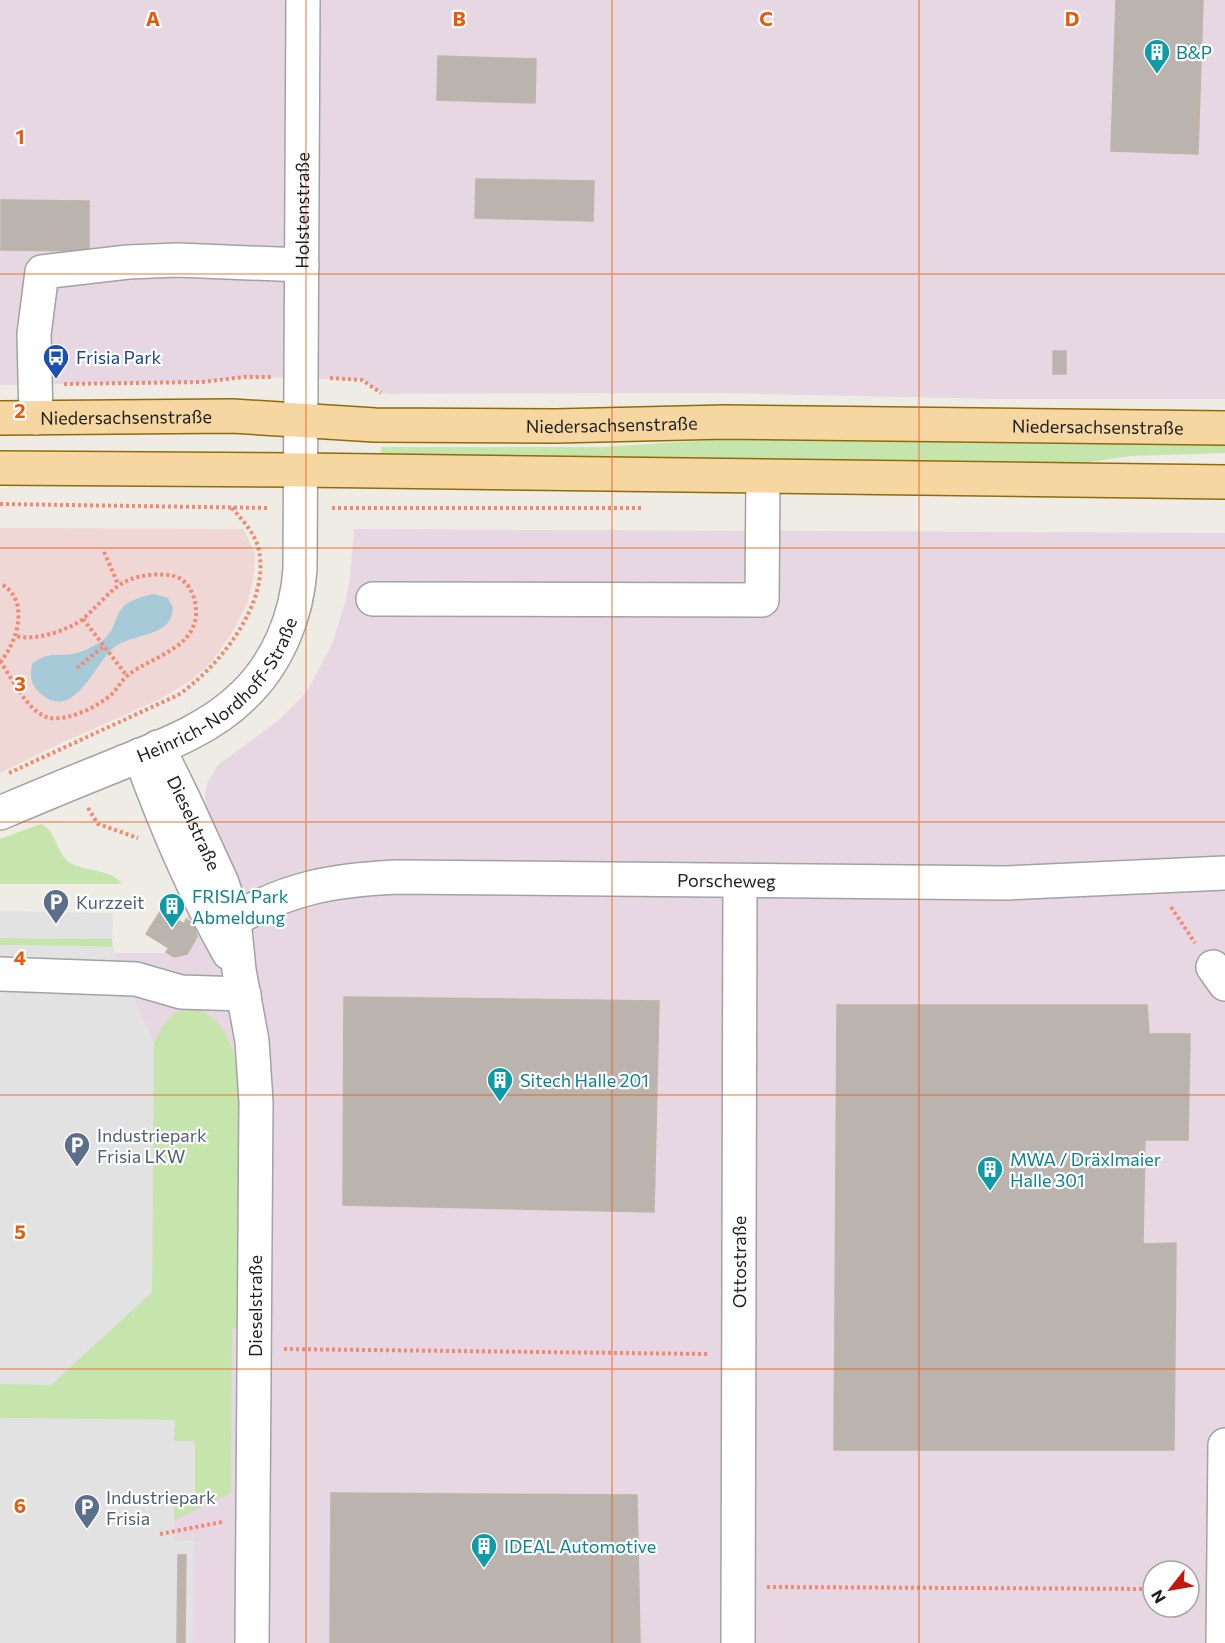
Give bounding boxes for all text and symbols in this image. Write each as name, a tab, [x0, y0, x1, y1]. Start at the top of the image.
text: A	[146, 6, 160, 30]
text: B	[452, 6, 466, 30]
text: C	[759, 6, 773, 30]
text: D	[1065, 6, 1079, 30]
building icon: B&P	[1142, 37, 1172, 75]
place label: B&P	[1176, 41, 1212, 63]
text: 1	[15, 124, 25, 148]
street label: Holstenstraße	[291, 152, 313, 269]
bus stop icon: Frisia Park	[41, 342, 71, 380]
place label: Frisia Park	[76, 346, 161, 368]
text: 2	[14, 398, 26, 422]
street label: Niedersachsenstraße	[40, 405, 212, 429]
street label: Niedersachsenstraße	[526, 412, 698, 437]
street label: Niedersachsenstraße	[1012, 414, 1184, 439]
street label: Heinrich-Nordhoff-Straße	[133, 614, 301, 767]
text: 3	[14, 671, 26, 695]
street label: Dieselstraße	[163, 772, 226, 874]
street label: Porscheweg	[677, 869, 776, 892]
place label: FRISIA Park Abmeldung	[192, 885, 289, 928]
parking icon: Kurzzeit	[41, 887, 71, 925]
place label: Kurzzeit	[76, 891, 144, 913]
building icon: FRISIA Park Abmeldung	[157, 891, 187, 929]
text: 4	[14, 945, 26, 969]
building icon: Sitech Halle 201	[485, 1065, 515, 1103]
place label: Sitech Halle 201	[520, 1069, 649, 1091]
place label: Industriepark Frisia LKW	[97, 1124, 207, 1167]
parking icon: Industriepark Frisia LKW	[62, 1130, 92, 1168]
place label: MWA / Dräxlmaier Halle 301	[1010, 1148, 1161, 1191]
building icon: MWA / Dräxlmaier Halle 301	[975, 1154, 1005, 1192]
street label: Ottostraße	[728, 1216, 750, 1308]
text: 5	[14, 1219, 26, 1243]
street label: Dieselstraße	[244, 1255, 266, 1357]
place label: Industriepark Frisia	[106, 1486, 216, 1529]
parking icon: Industriepark Frisia	[72, 1492, 102, 1530]
text: 6	[14, 1493, 26, 1517]
building icon: IDEAL Automotive	[469, 1531, 499, 1569]
place label: IDEAL Automotive	[504, 1535, 656, 1557]
north arrow	[1141, 1559, 1201, 1619]
text: N	[1146, 1587, 1169, 1607]

